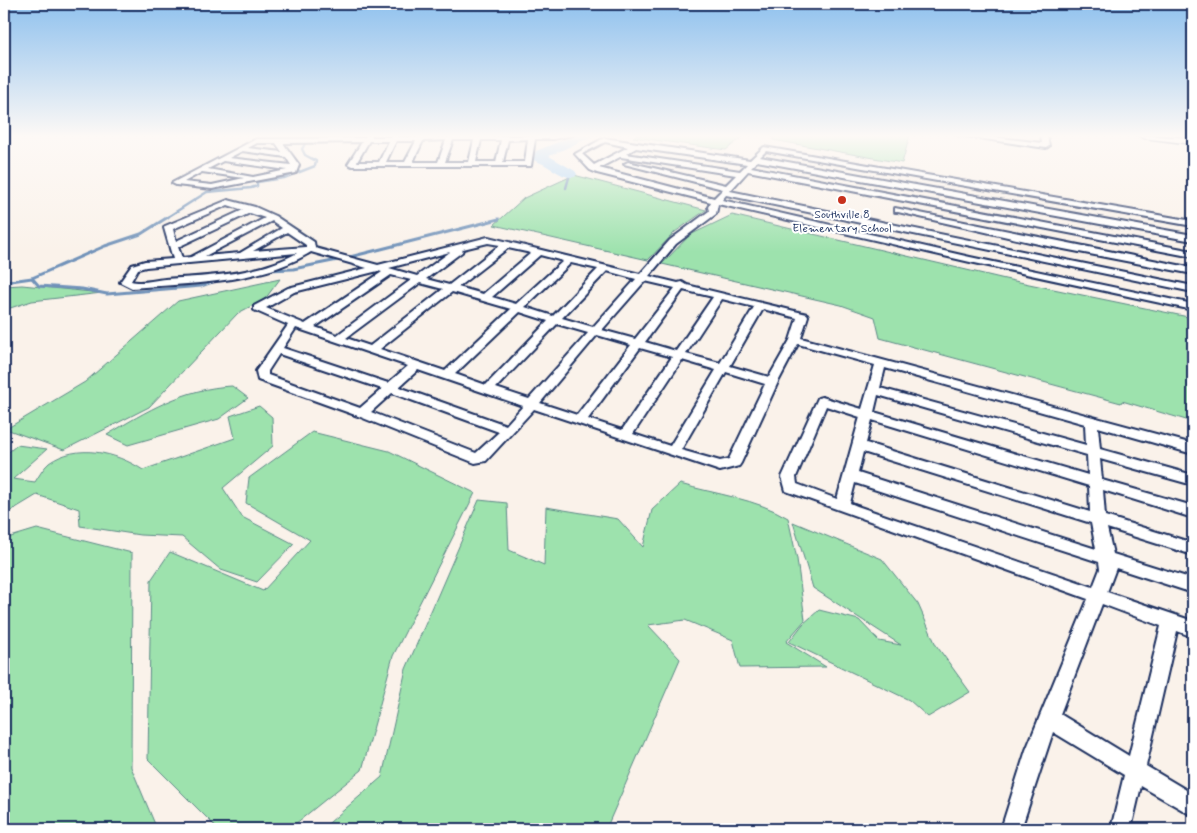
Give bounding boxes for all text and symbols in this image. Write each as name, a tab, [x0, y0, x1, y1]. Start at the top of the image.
marker: Southville 8 Elementary School	[836, 194, 848, 206]
place label: Southville 8 Elementary School	[792, 207, 892, 237]

